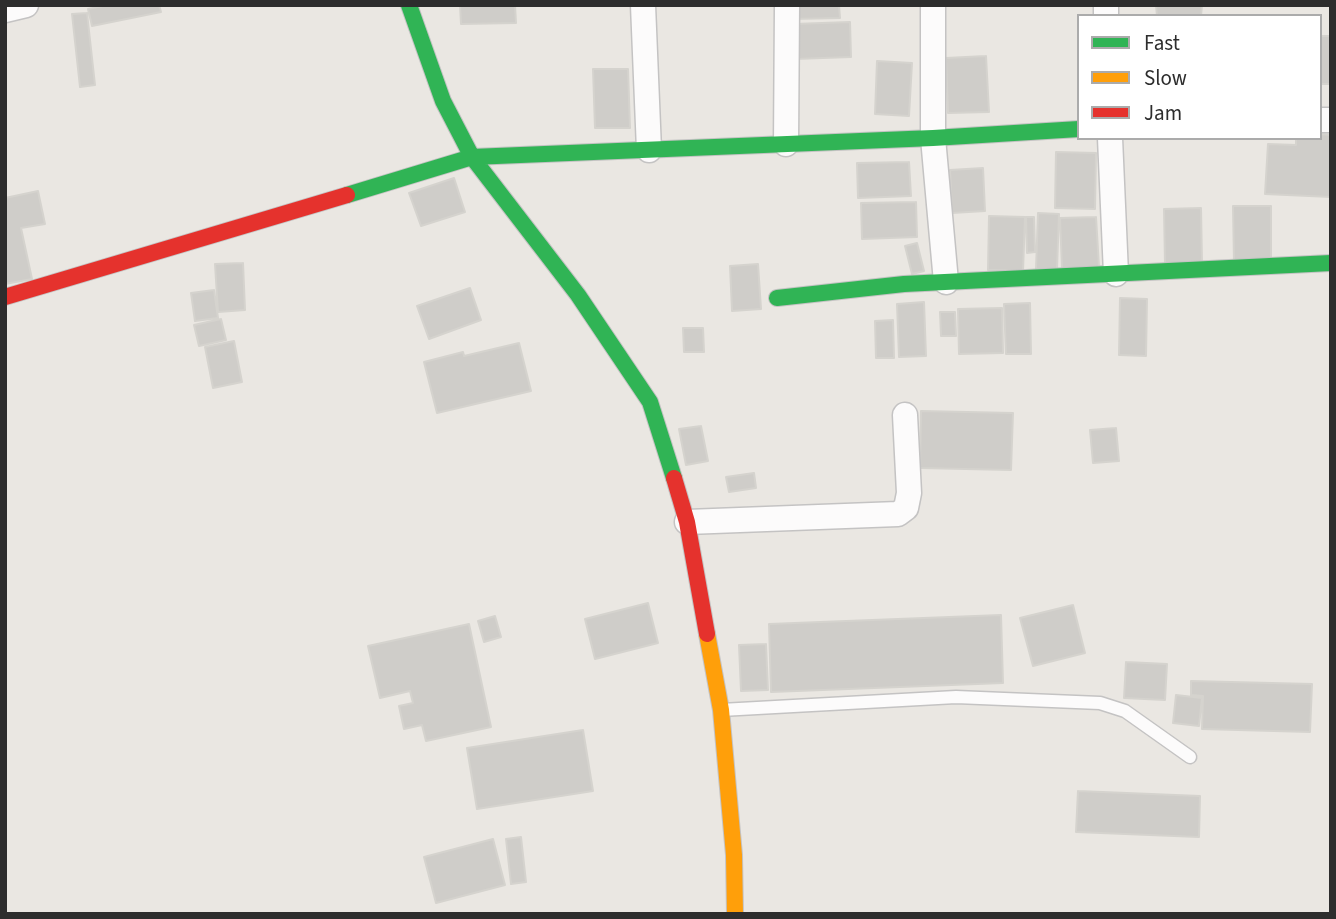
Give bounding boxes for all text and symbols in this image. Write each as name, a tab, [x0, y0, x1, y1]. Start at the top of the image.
legend	[1077, 14, 1322, 140]
text: Fast	[1144, 28, 1180, 58]
text: Slow	[1144, 63, 1187, 93]
text: Jam	[1144, 98, 1182, 128]

